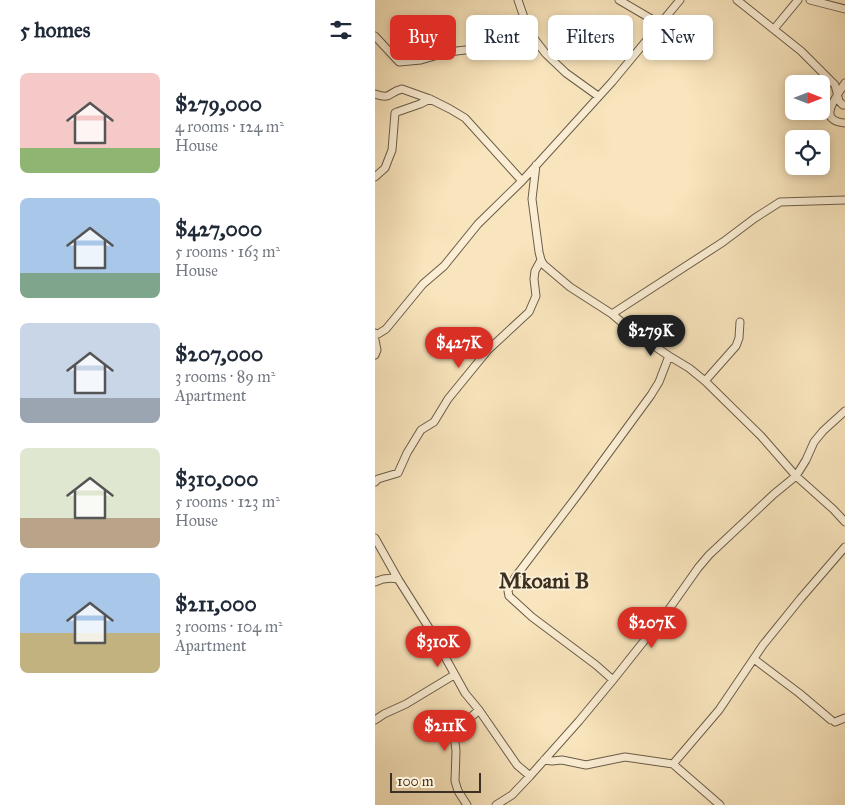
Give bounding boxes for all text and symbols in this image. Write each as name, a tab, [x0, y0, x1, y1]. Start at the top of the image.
chip: Buy	[390, 15, 456, 60]
chip: Rent	[466, 15, 538, 60]
chip: Filters	[548, 15, 633, 60]
chip: New	[643, 15, 713, 60]
icon: filters	[327, 16, 355, 44]
text: 5 homes	[20, 17, 91, 43]
north arrow	[785, 75, 830, 120]
map controls	[785, 75, 830, 175]
text: $279,000	[175, 91, 262, 117]
icon: home	[60, 93, 120, 153]
text: 4 rooms · 124 m²	[175, 117, 284, 136]
button: locate	[785, 130, 830, 175]
text: House	[175, 136, 218, 155]
text: $427,000	[175, 216, 262, 242]
icon: home	[60, 218, 120, 278]
text: 5 rooms · 163 m²	[175, 242, 280, 261]
text: House	[175, 261, 218, 280]
pin: $279K	[616, 314, 686, 357]
text: $279K	[628, 321, 674, 340]
pin: $427K	[424, 326, 494, 369]
text: $427K	[436, 333, 482, 352]
text: $207,000	[175, 341, 263, 367]
icon: home	[60, 343, 120, 403]
text: 3 rooms · 89 m²	[175, 367, 275, 386]
text: Apartment	[175, 386, 247, 405]
text: $310,000	[175, 466, 259, 492]
icon: home	[60, 468, 120, 528]
text: 5 rooms · 123 m²	[175, 492, 280, 511]
text: House	[175, 511, 218, 530]
district label: Mkoani B	[499, 567, 589, 594]
text: $211,000	[175, 591, 257, 617]
icon: home	[60, 593, 120, 653]
pin: $207K	[617, 606, 687, 649]
text: $207K	[629, 613, 675, 632]
text: 3 rooms · 104 m²	[175, 617, 283, 636]
pin: $310K	[403, 626, 473, 668]
text: $310K	[417, 632, 459, 651]
text: Apartment	[175, 636, 247, 655]
pin: $211K	[410, 710, 480, 752]
text: $211K	[424, 716, 466, 735]
scale bar	[390, 770, 481, 793]
text: 100 m	[397, 773, 434, 790]

